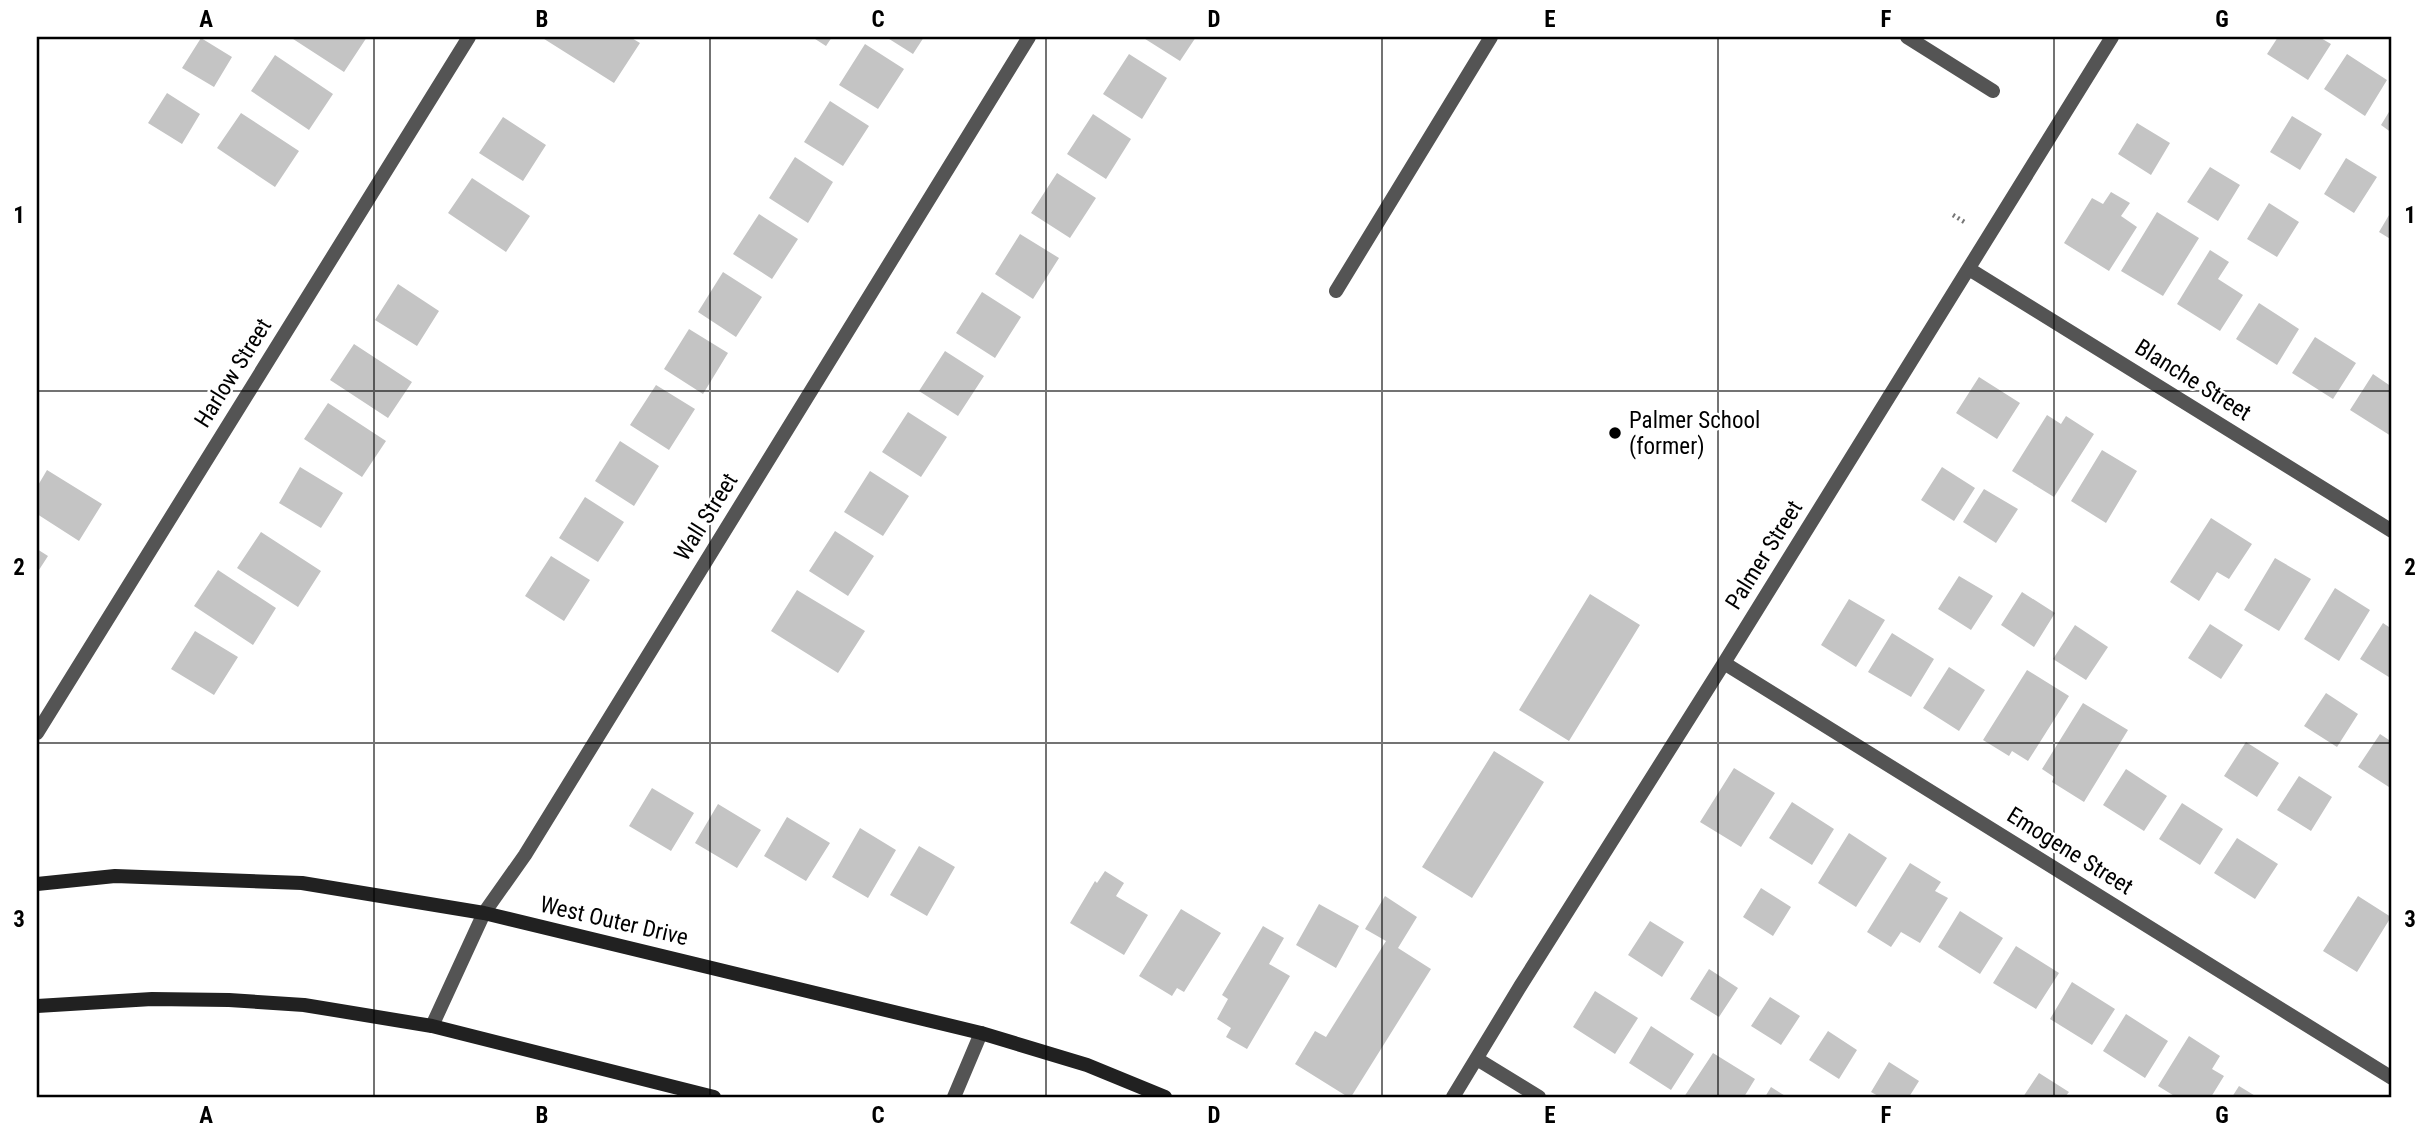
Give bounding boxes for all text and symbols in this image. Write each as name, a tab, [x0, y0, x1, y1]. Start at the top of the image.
text: A	[199, 6, 213, 33]
text: B	[536, 6, 548, 33]
text: C	[871, 6, 885, 33]
text: D	[1208, 6, 1221, 33]
text: E	[1544, 6, 1556, 33]
text: F	[1881, 6, 1892, 33]
text: G	[2215, 6, 2229, 33]
text: 1	[13, 202, 25, 229]
text: 1	[2404, 202, 2416, 229]
street label: Harlow Street	[189, 314, 277, 432]
street label: Blanche Street	[2130, 334, 2256, 426]
place label: Palmer School (former)	[1629, 407, 1760, 460]
marker: Palmer School (former)	[1607, 425, 1623, 441]
street label: Wall Street	[669, 468, 743, 566]
street label: Palmer Street	[1720, 496, 1808, 614]
text: 2	[13, 554, 25, 581]
text: 2	[2404, 554, 2416, 581]
street label: Emogene Street	[2002, 802, 2138, 900]
street label: West Outer Drive	[537, 891, 691, 951]
text: 3	[13, 906, 25, 933]
text: 3	[2404, 906, 2416, 933]
text: A	[199, 1102, 213, 1129]
text: B	[536, 1102, 548, 1129]
text: C	[871, 1102, 885, 1129]
text: D	[1208, 1102, 1221, 1129]
text: E	[1544, 1102, 1556, 1129]
text: F	[1881, 1102, 1892, 1129]
text: G	[2215, 1102, 2229, 1129]

